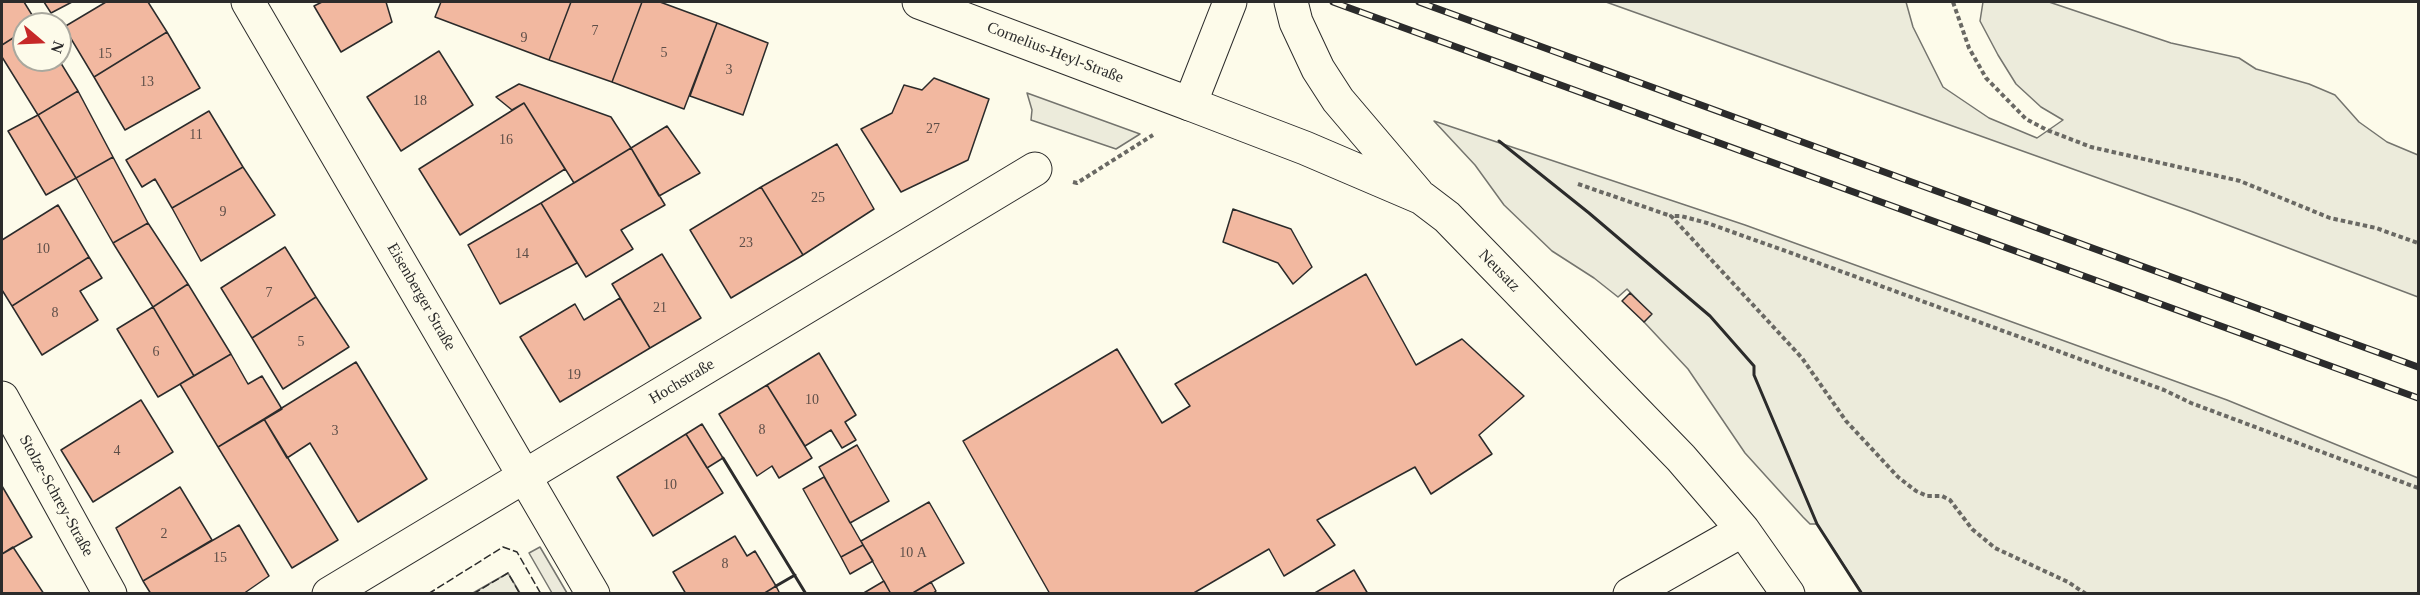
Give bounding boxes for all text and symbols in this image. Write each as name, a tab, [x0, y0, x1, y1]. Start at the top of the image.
north arrow	[12, 12, 72, 72]
street label: Cornelius-Heyl-Straße	[984, 18, 1126, 88]
house number: 7	[592, 23, 598, 39]
house number: 9	[520, 30, 528, 46]
text: N	[48, 39, 68, 56]
house number: 5	[660, 45, 668, 61]
house number: 15	[98, 46, 112, 62]
house number: 3	[726, 62, 732, 78]
house number: 13	[140, 74, 154, 90]
house number: 18	[413, 93, 427, 109]
house number: 27	[926, 121, 940, 137]
house number: 11	[189, 127, 203, 143]
house number: 16	[499, 132, 513, 148]
house number: 25	[811, 190, 825, 206]
house number: 9	[219, 204, 226, 220]
house number: 23	[739, 235, 753, 251]
street label: Eisenberger Straße	[382, 240, 460, 354]
house number: 10	[36, 241, 50, 257]
house number: 14	[515, 246, 529, 262]
street label: Neusatz	[1474, 246, 1524, 296]
house number: 7	[266, 285, 272, 301]
house number: 21	[653, 300, 667, 316]
house number: 8	[51, 305, 58, 321]
house number: 5	[298, 334, 304, 350]
house number: 6	[152, 344, 160, 360]
street label: Hochstraße	[646, 355, 718, 409]
house number: 19	[567, 367, 581, 383]
house number: 10	[805, 392, 819, 408]
house number: 8	[758, 422, 766, 438]
house number: 3	[332, 423, 338, 439]
street label: Stolze-Schrey-Straße	[15, 432, 97, 560]
house number: 4	[114, 443, 120, 459]
house number: 10	[663, 477, 677, 493]
house number: 2	[160, 526, 168, 542]
house number: 10 A	[899, 545, 927, 561]
house number: 15	[213, 550, 227, 566]
house number: 8	[722, 556, 728, 572]

